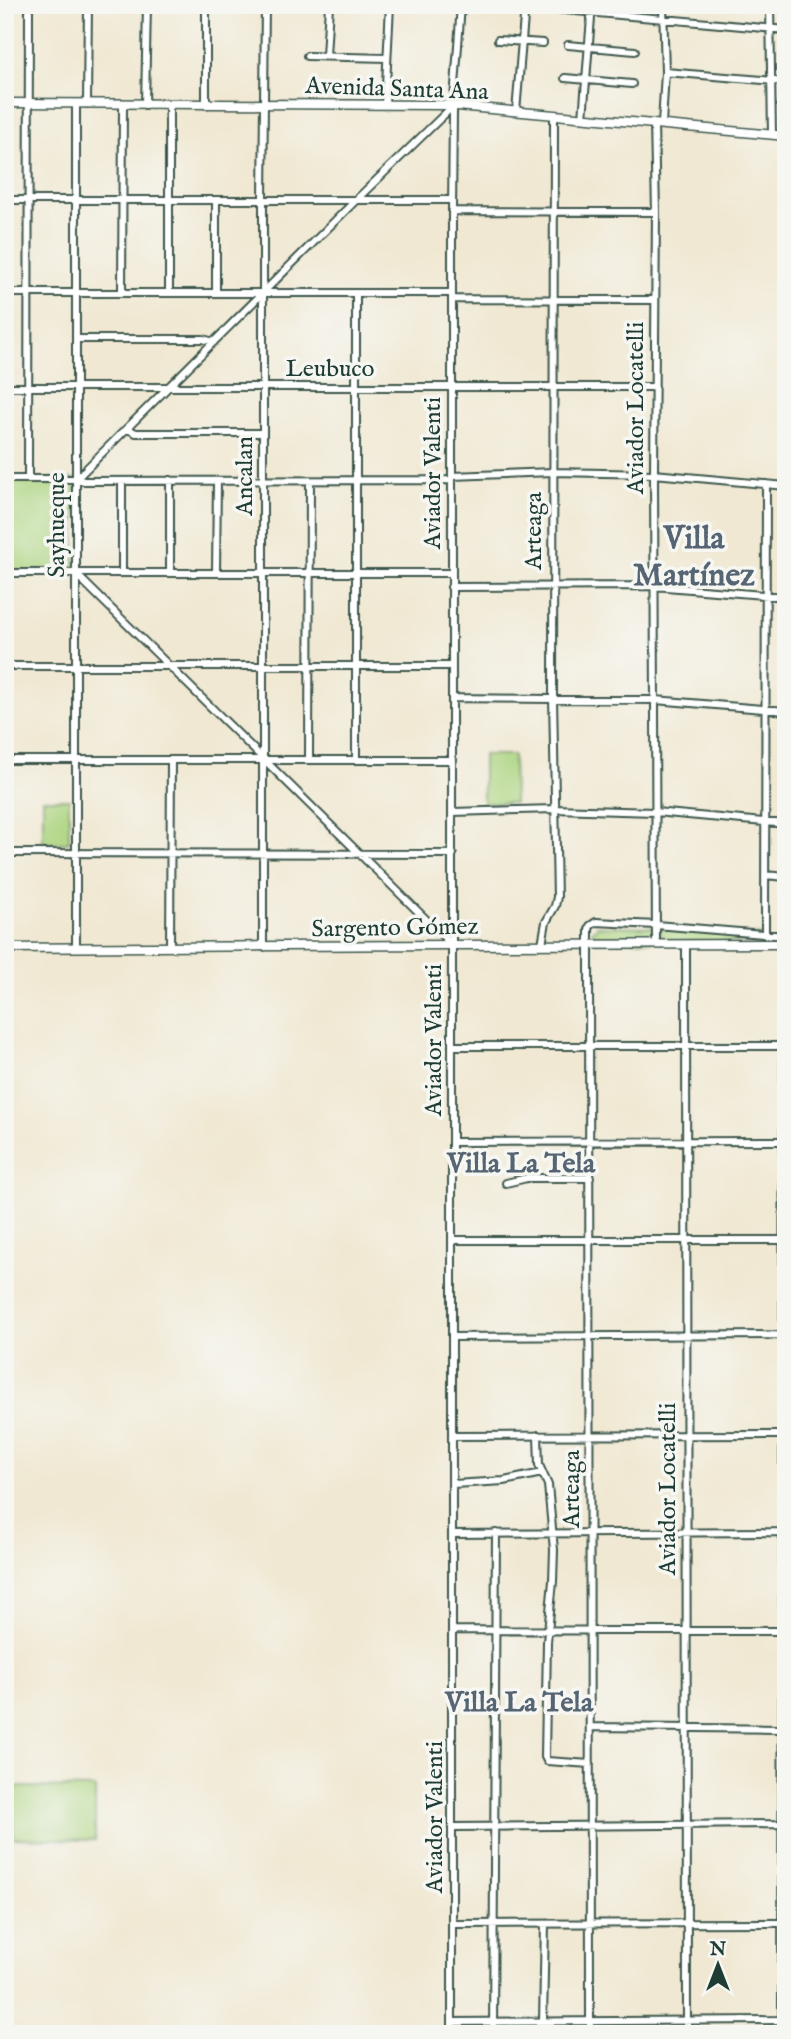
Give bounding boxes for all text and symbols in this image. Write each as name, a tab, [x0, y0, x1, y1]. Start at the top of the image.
street label: Avenida Santa Ana	[304, 71, 490, 108]
street label: Aviador Locatelli	[621, 322, 652, 495]
street label: Leubuco	[285, 354, 375, 385]
street label: Aviador Valenti	[418, 397, 449, 550]
street label: Ancalan	[230, 436, 261, 517]
street label: Sayhueque	[42, 472, 73, 578]
street label: Arteaga	[519, 491, 550, 571]
district label: Villa Martínez	[633, 519, 755, 597]
street label: Sargento Gómez	[311, 912, 479, 945]
street label: Aviador Valenti	[419, 964, 450, 1117]
district label: Villa La Tela	[446, 1147, 596, 1182]
street label: Aviador Locatelli	[653, 1403, 684, 1576]
street label: Arteaga	[557, 1449, 588, 1529]
district label: Villa La Tela	[444, 1686, 594, 1721]
street label: Aviador Valenti	[420, 1741, 451, 1894]
north arrow	[682, 1930, 752, 2000]
text: N	[709, 1938, 727, 1962]

